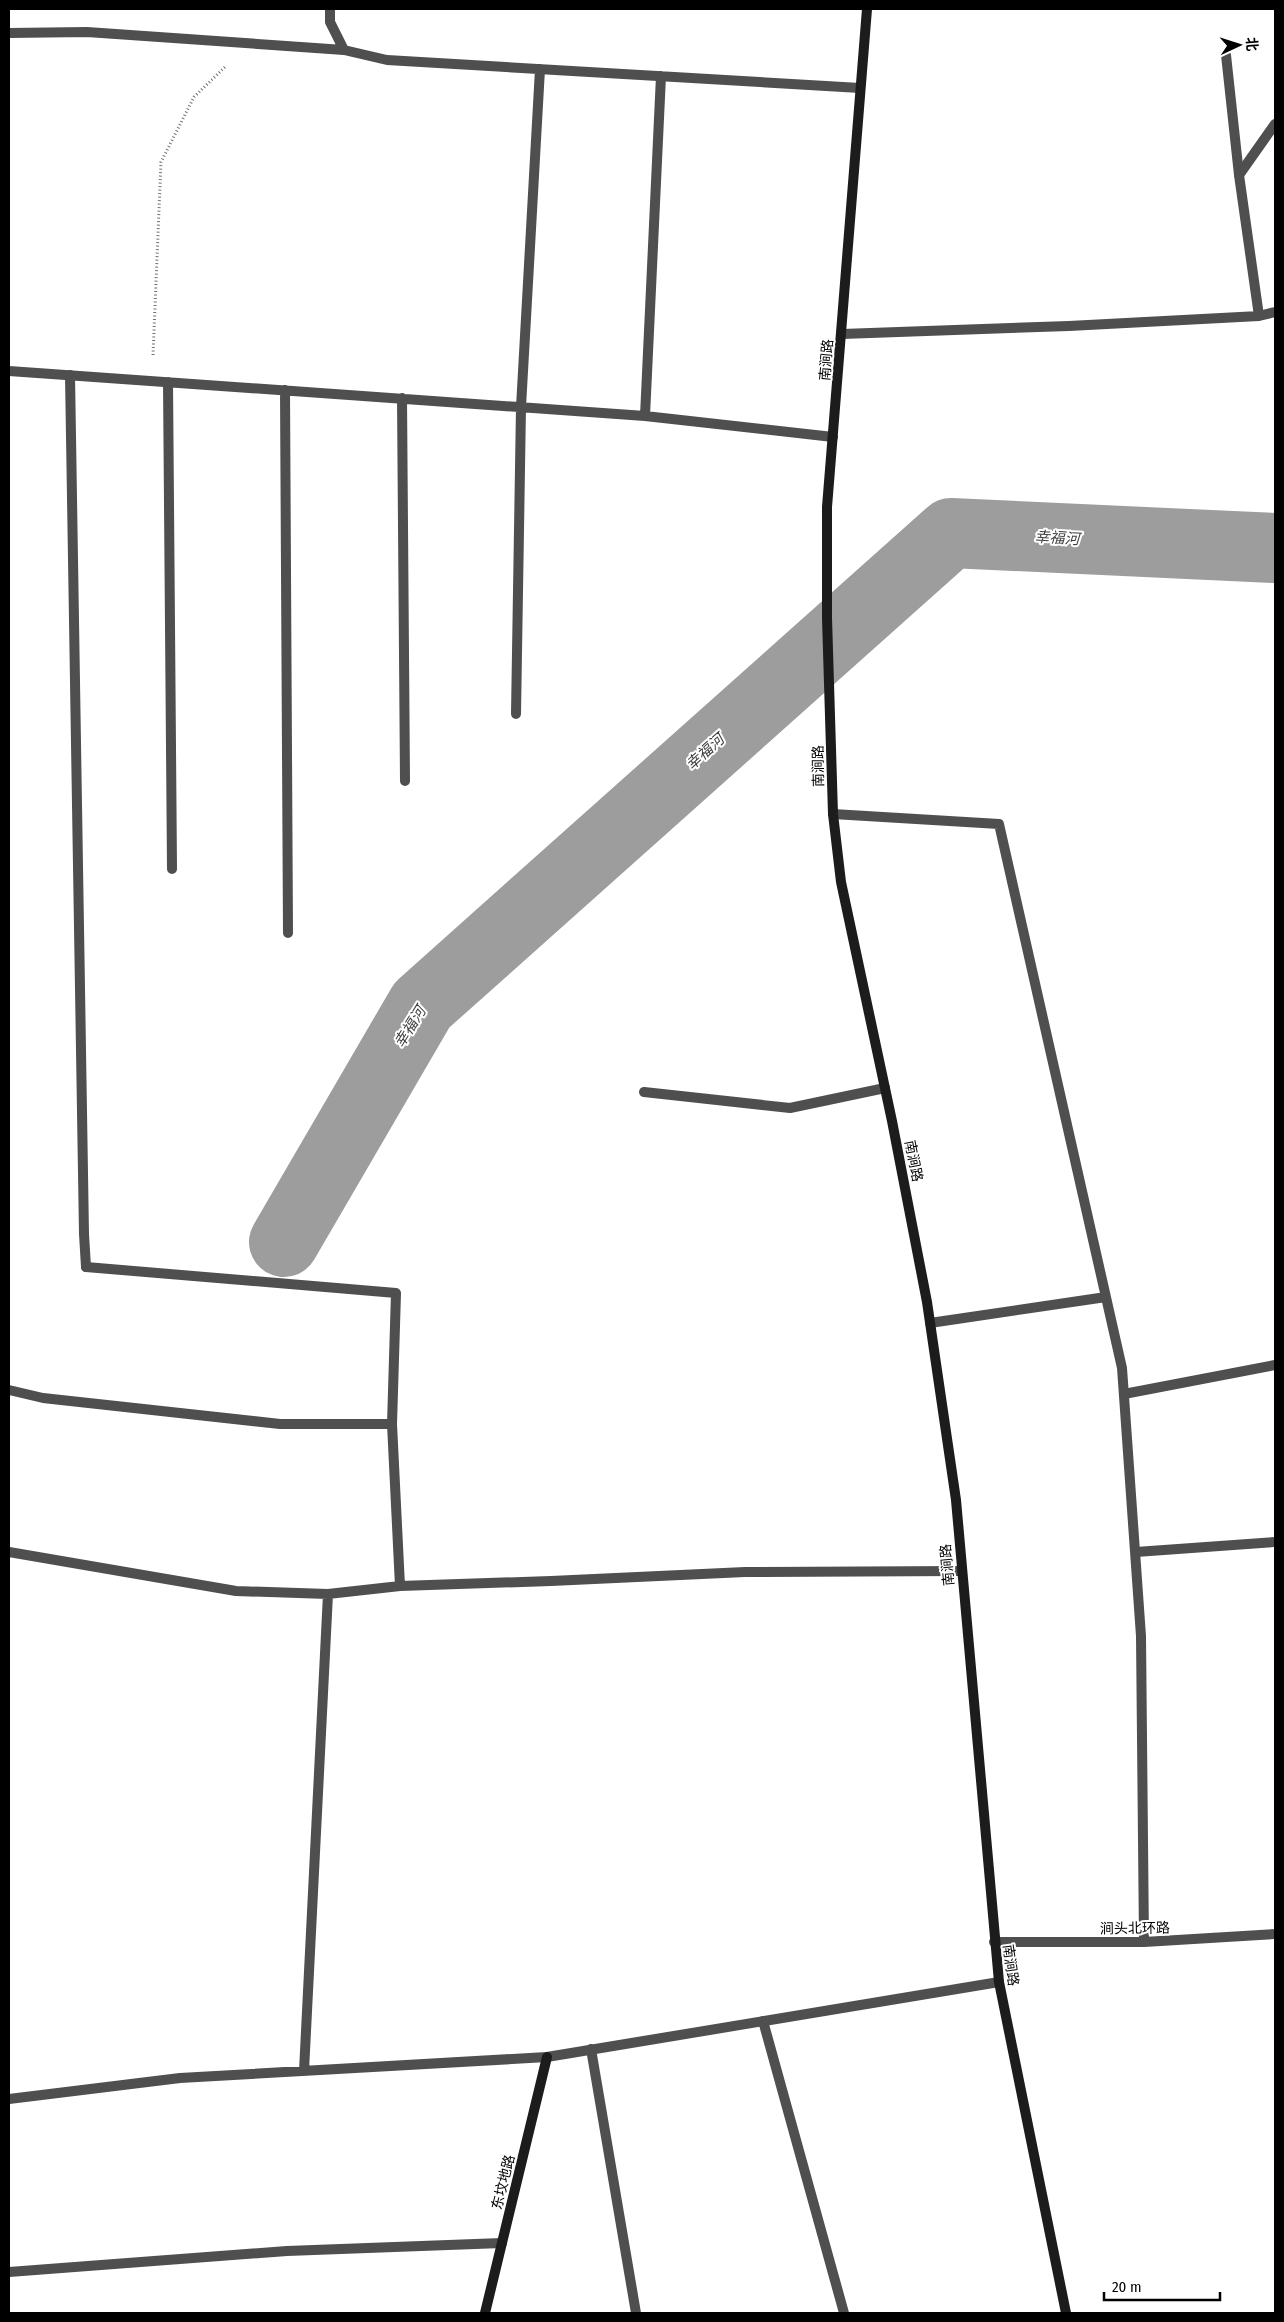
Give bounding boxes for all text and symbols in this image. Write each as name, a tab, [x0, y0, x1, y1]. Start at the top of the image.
north arrow	[1214, 20, 1264, 70]
text: 北	[1243, 37, 1260, 52]
street label: 南涧路	[816, 338, 837, 382]
water label: 幸福河	[1034, 528, 1083, 548]
water label: 幸福河	[682, 728, 730, 774]
street label: 南涧路	[810, 745, 827, 787]
water label: 幸福河	[390, 1001, 431, 1051]
street label: 南涧路	[901, 1139, 926, 1183]
street label: 南涧路	[937, 1543, 958, 1587]
street label: 涧头北环路	[1100, 1919, 1170, 1938]
street label: 南涧路	[999, 1943, 1022, 1987]
street label: 东坟地路	[488, 2153, 519, 2211]
scale bar	[1104, 2270, 1220, 2302]
text: 20 m	[1112, 2278, 1142, 2296]

